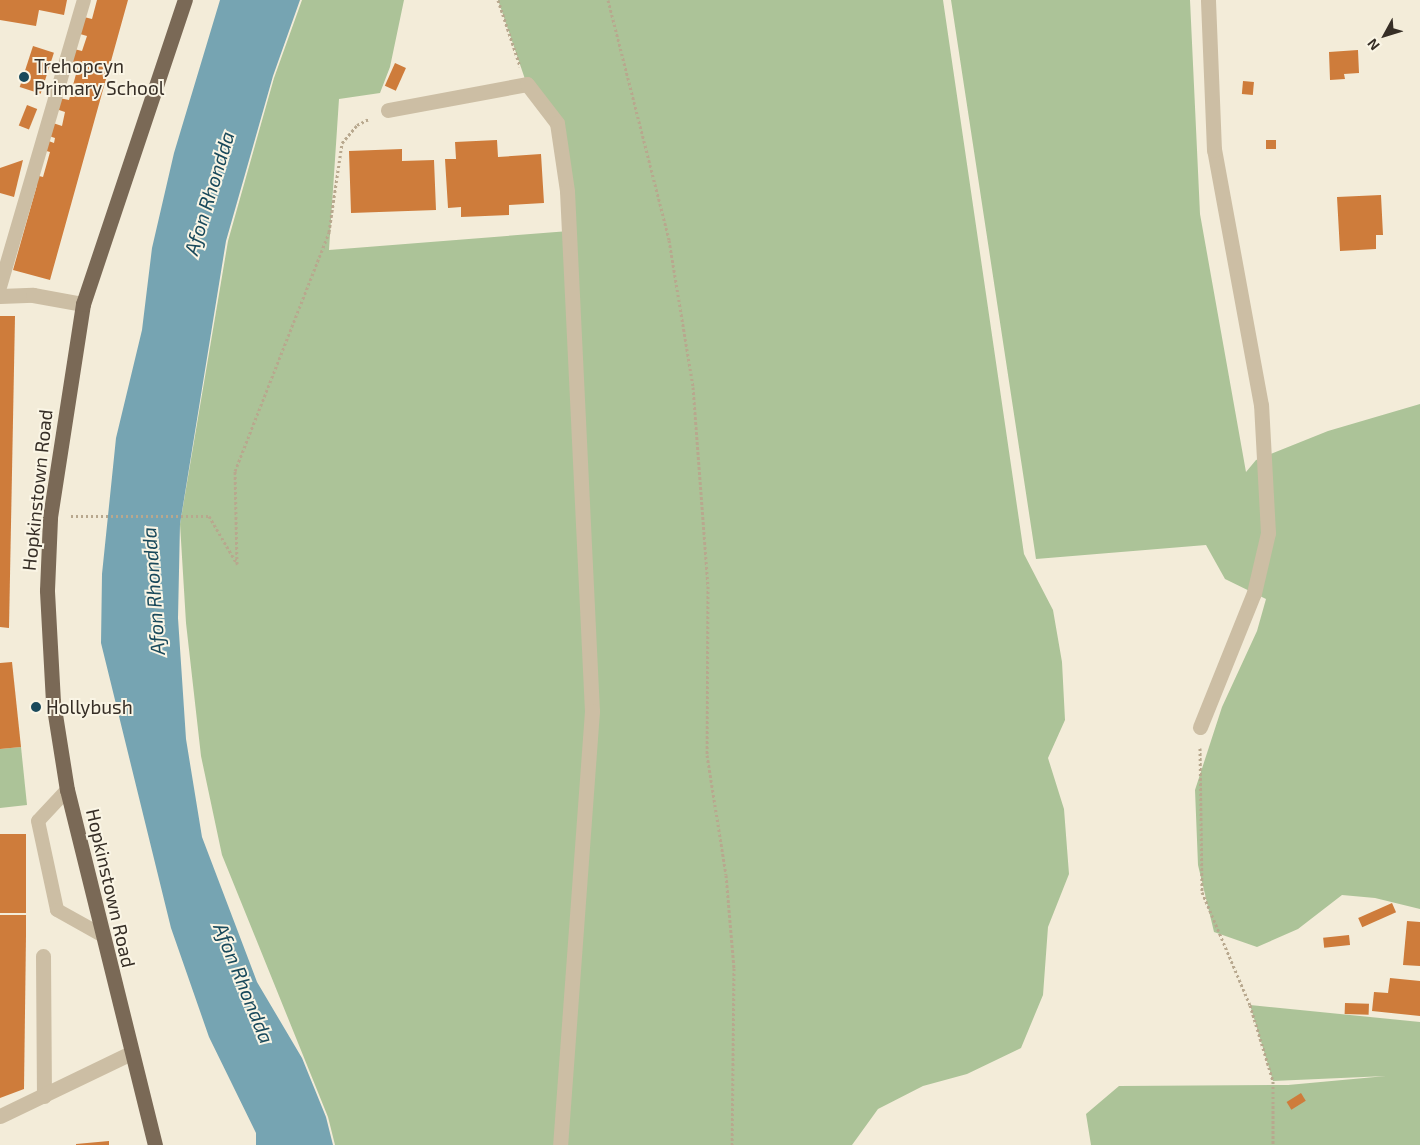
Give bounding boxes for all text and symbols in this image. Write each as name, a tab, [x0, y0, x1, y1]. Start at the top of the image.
north arrow	[1360, 10, 1410, 60]
text: N	[1363, 35, 1383, 54]
place label: Trehopcyn Primary School	[34, 55, 165, 99]
marker: Trehopcyn Primary School	[18, 71, 30, 83]
water label: Afon Rhondda	[179, 128, 239, 258]
street label: Hopkinstown Road	[17, 408, 57, 572]
water label: Afon Rhondda	[137, 526, 169, 656]
place label: Hollybush	[46, 696, 133, 718]
marker: Hollybush	[30, 701, 42, 713]
street label: Hopkinstown Road	[82, 806, 140, 970]
water label: Afon Rhondda	[209, 919, 279, 1047]

